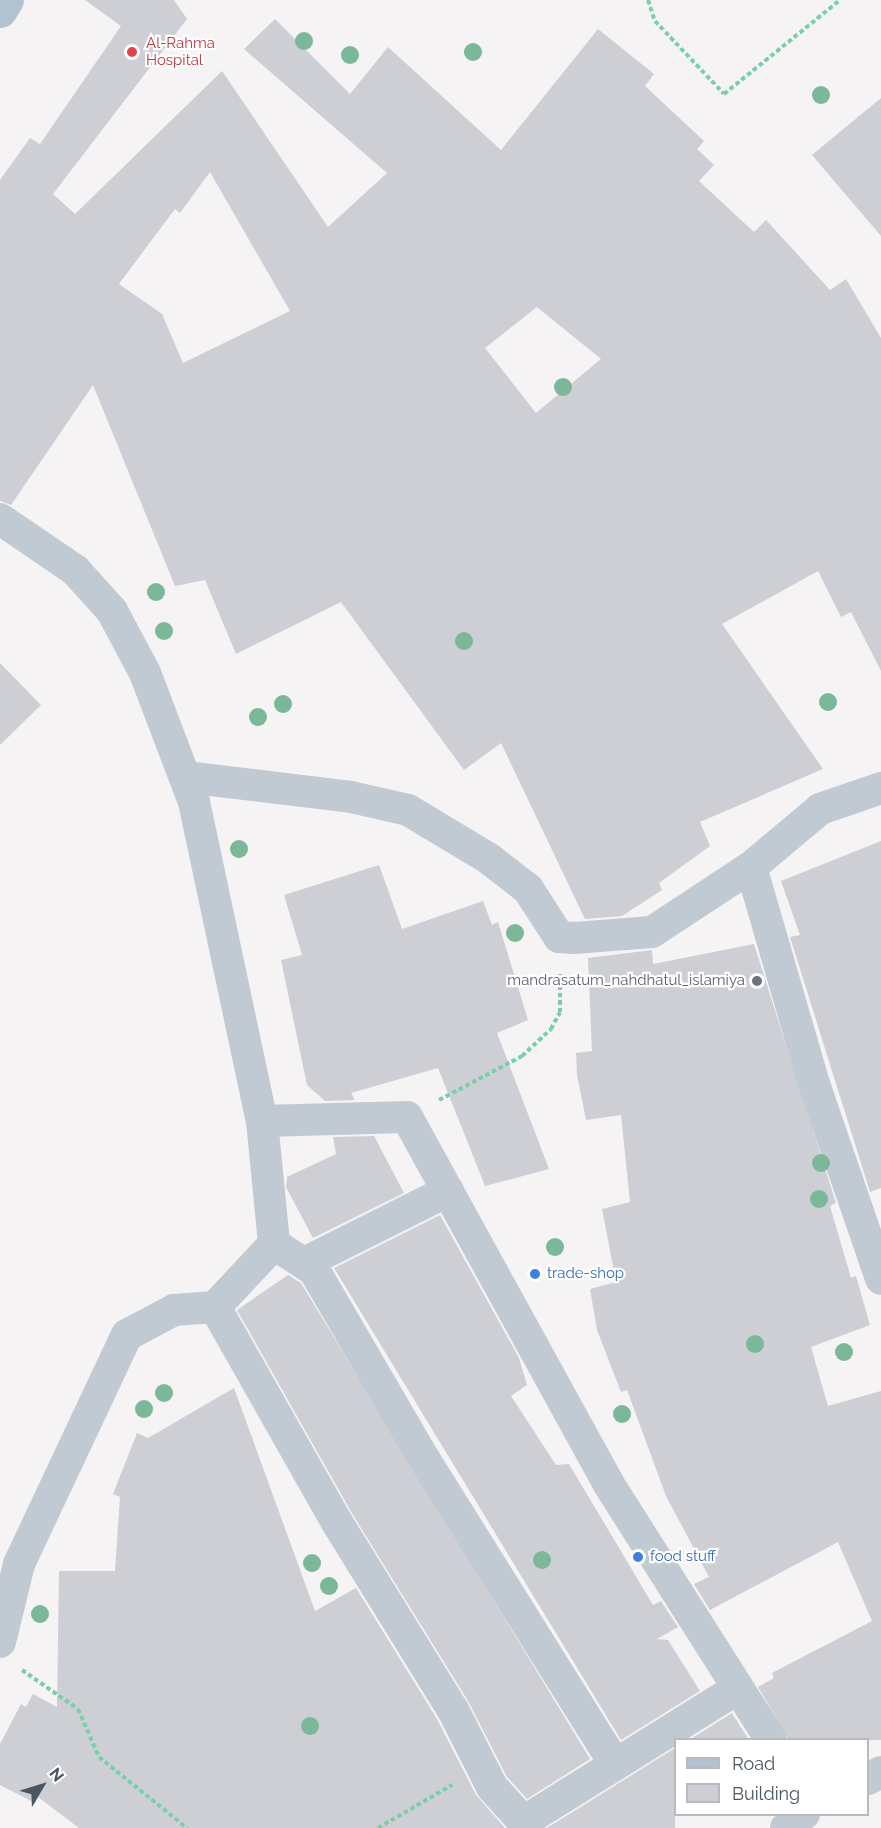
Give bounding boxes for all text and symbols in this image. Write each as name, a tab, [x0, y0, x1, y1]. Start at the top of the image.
place label: Al-Rahma Hospital	[146, 34, 215, 69]
marker: Al-Rahma Hospital	[123, 43, 141, 61]
place label: mandrasatum_nahdhatul_islamiya	[507, 972, 745, 990]
marker: mandrasatum_nahdhatul_islamiya	[750, 974, 764, 988]
place label: trade-shop	[547, 1265, 624, 1283]
marker: trade-shop	[528, 1267, 542, 1281]
place label: food stuff	[650, 1548, 716, 1566]
marker: food stuff	[631, 1550, 645, 1564]
legend	[674, 1738, 869, 1816]
text: Road	[732, 1753, 775, 1774]
north arrow	[12, 1756, 72, 1816]
text: N	[45, 1764, 68, 1785]
text: Building	[732, 1783, 800, 1804]

